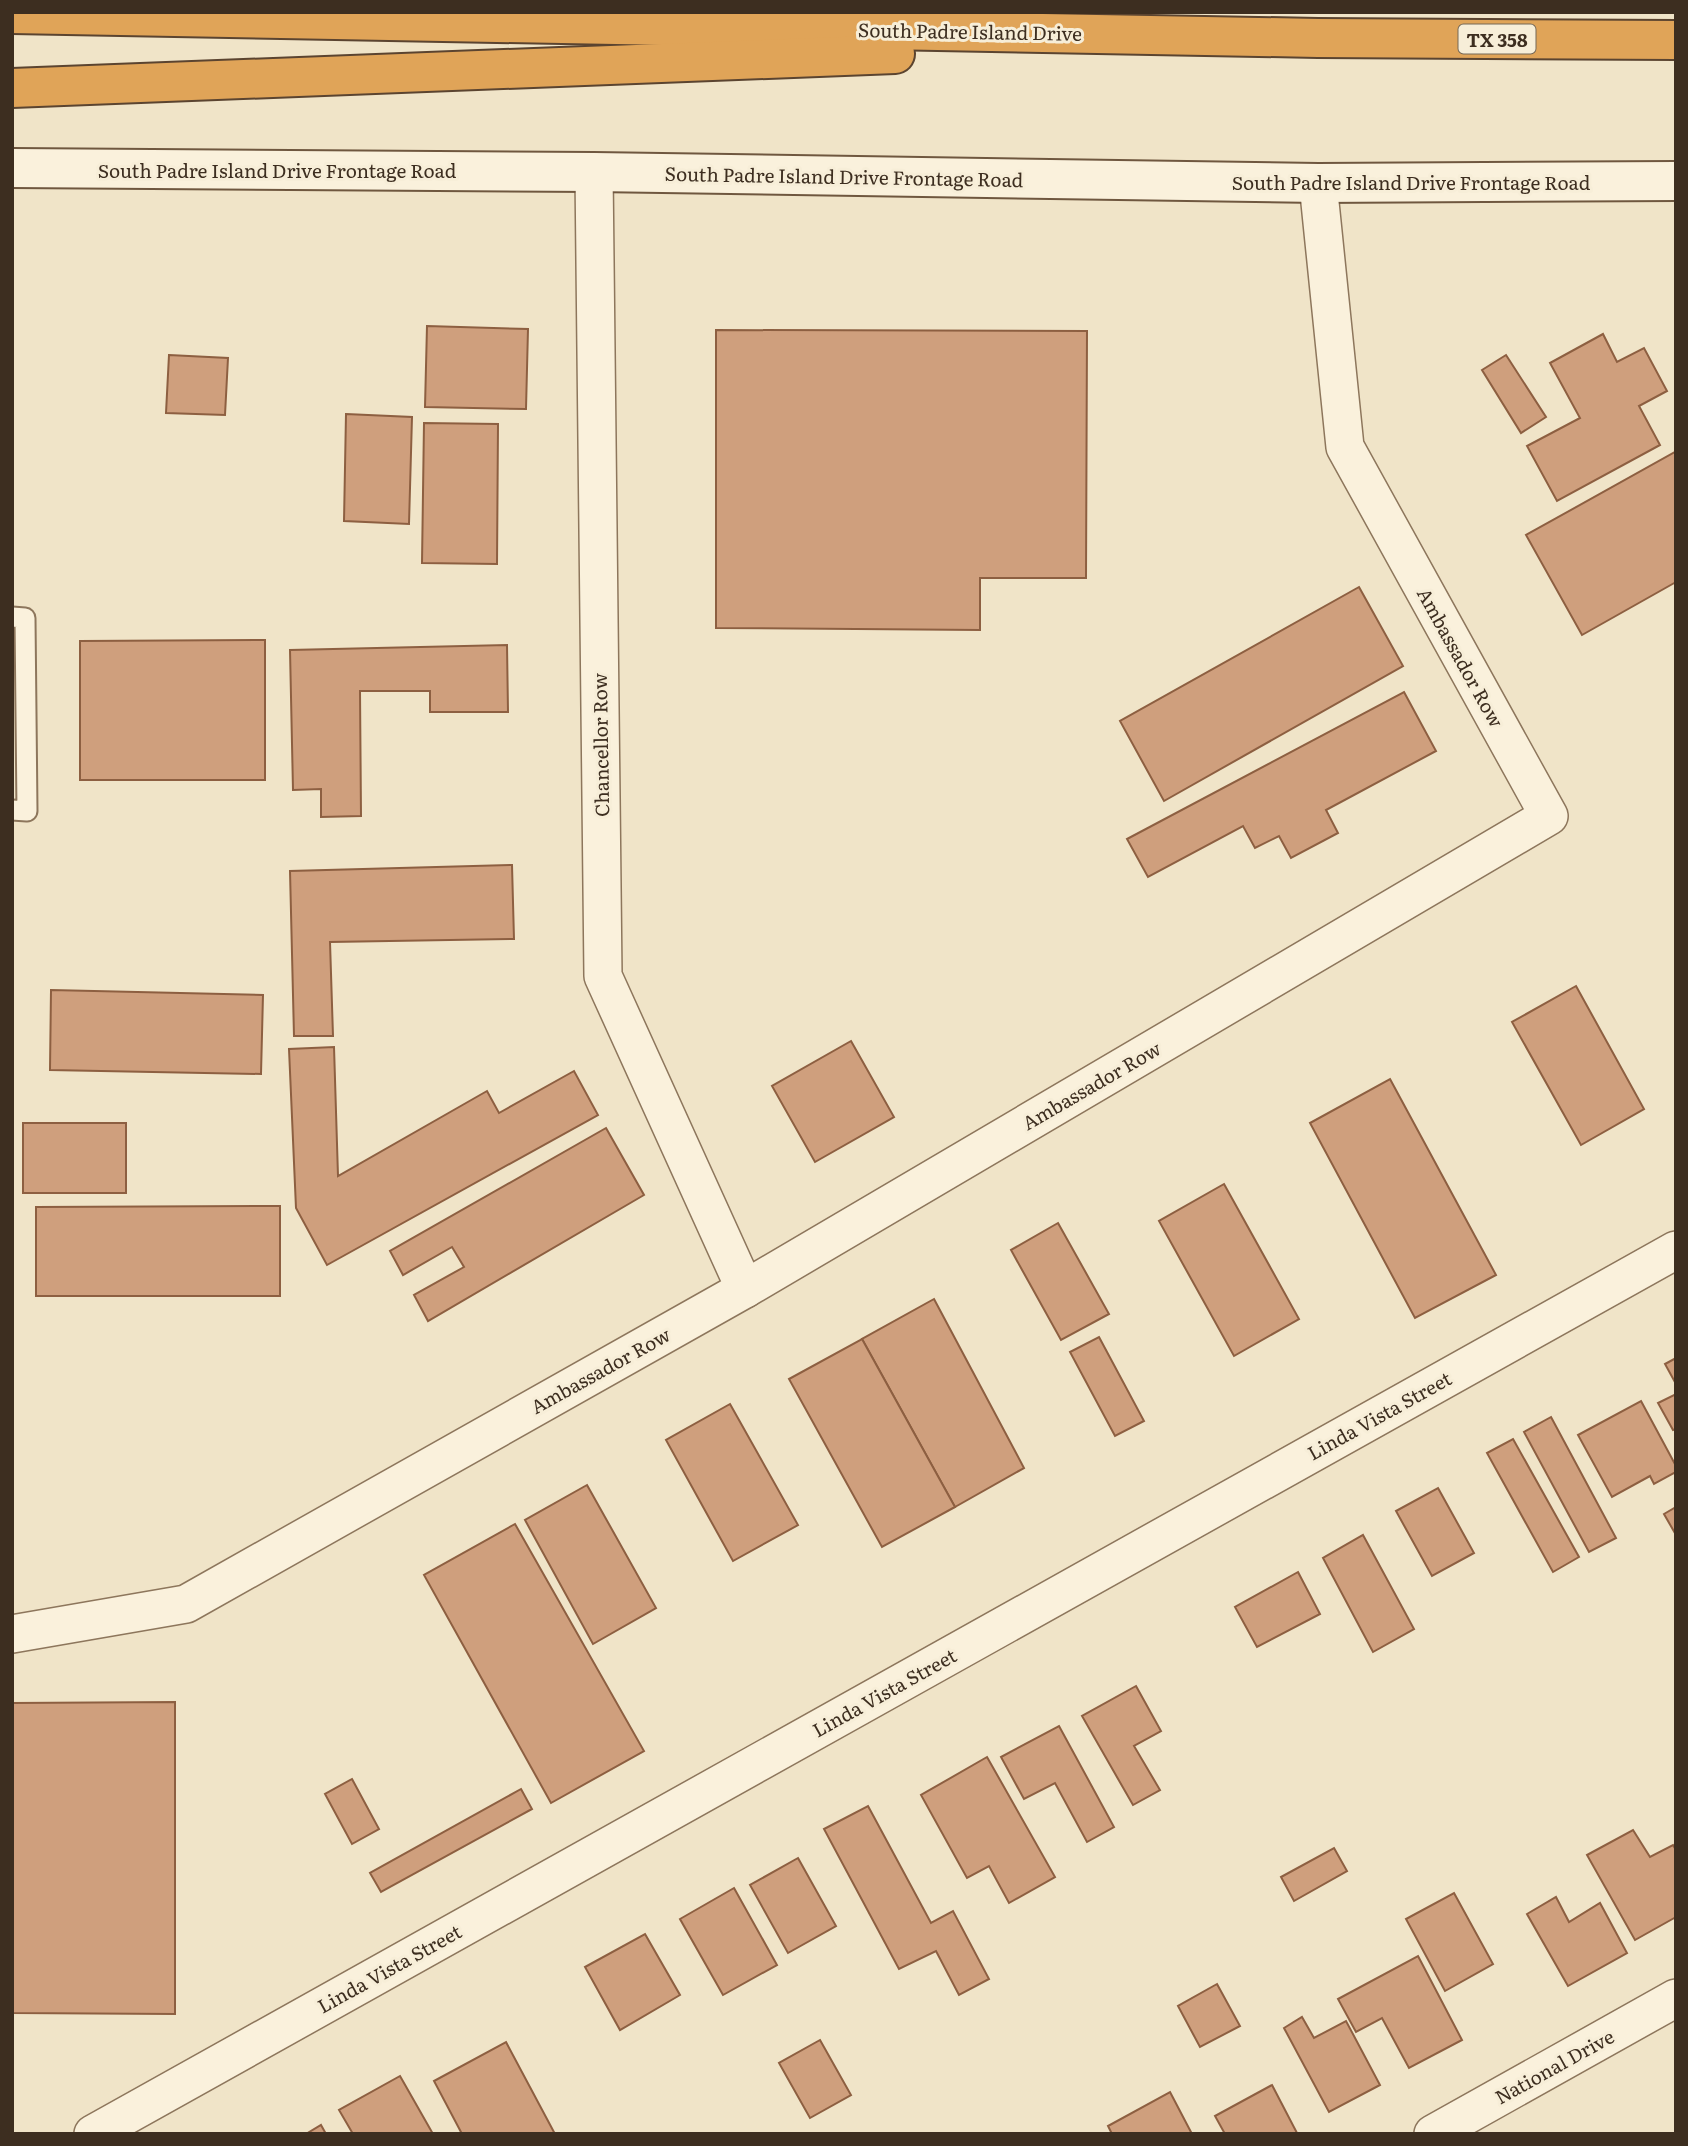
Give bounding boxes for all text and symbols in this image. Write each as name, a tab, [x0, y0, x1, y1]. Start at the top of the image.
street label: South Padre Island Drive	[858, 15, 1082, 47]
road number: TX 358	[1458, 24, 1536, 54]
street label: South Padre Island Drive Frontage Road	[98, 156, 457, 184]
street label: South Padre Island Drive Frontage Road	[664, 159, 1024, 193]
street label: South Padre Island Drive Frontage Road	[1232, 168, 1591, 196]
street label: Ambassador Row	[1411, 582, 1511, 733]
street label: Chancellor Row	[585, 672, 615, 817]
street label: Ambassador Row	[1016, 1034, 1166, 1136]
street label: Ambassador Row	[525, 1320, 676, 1420]
street label: Linda Vista Street	[1302, 1364, 1456, 1466]
street label: Linda Vista Street	[807, 1641, 961, 1743]
street label: Linda Vista Street	[312, 1917, 466, 2019]
street label: National Drive	[1489, 2022, 1619, 2110]

